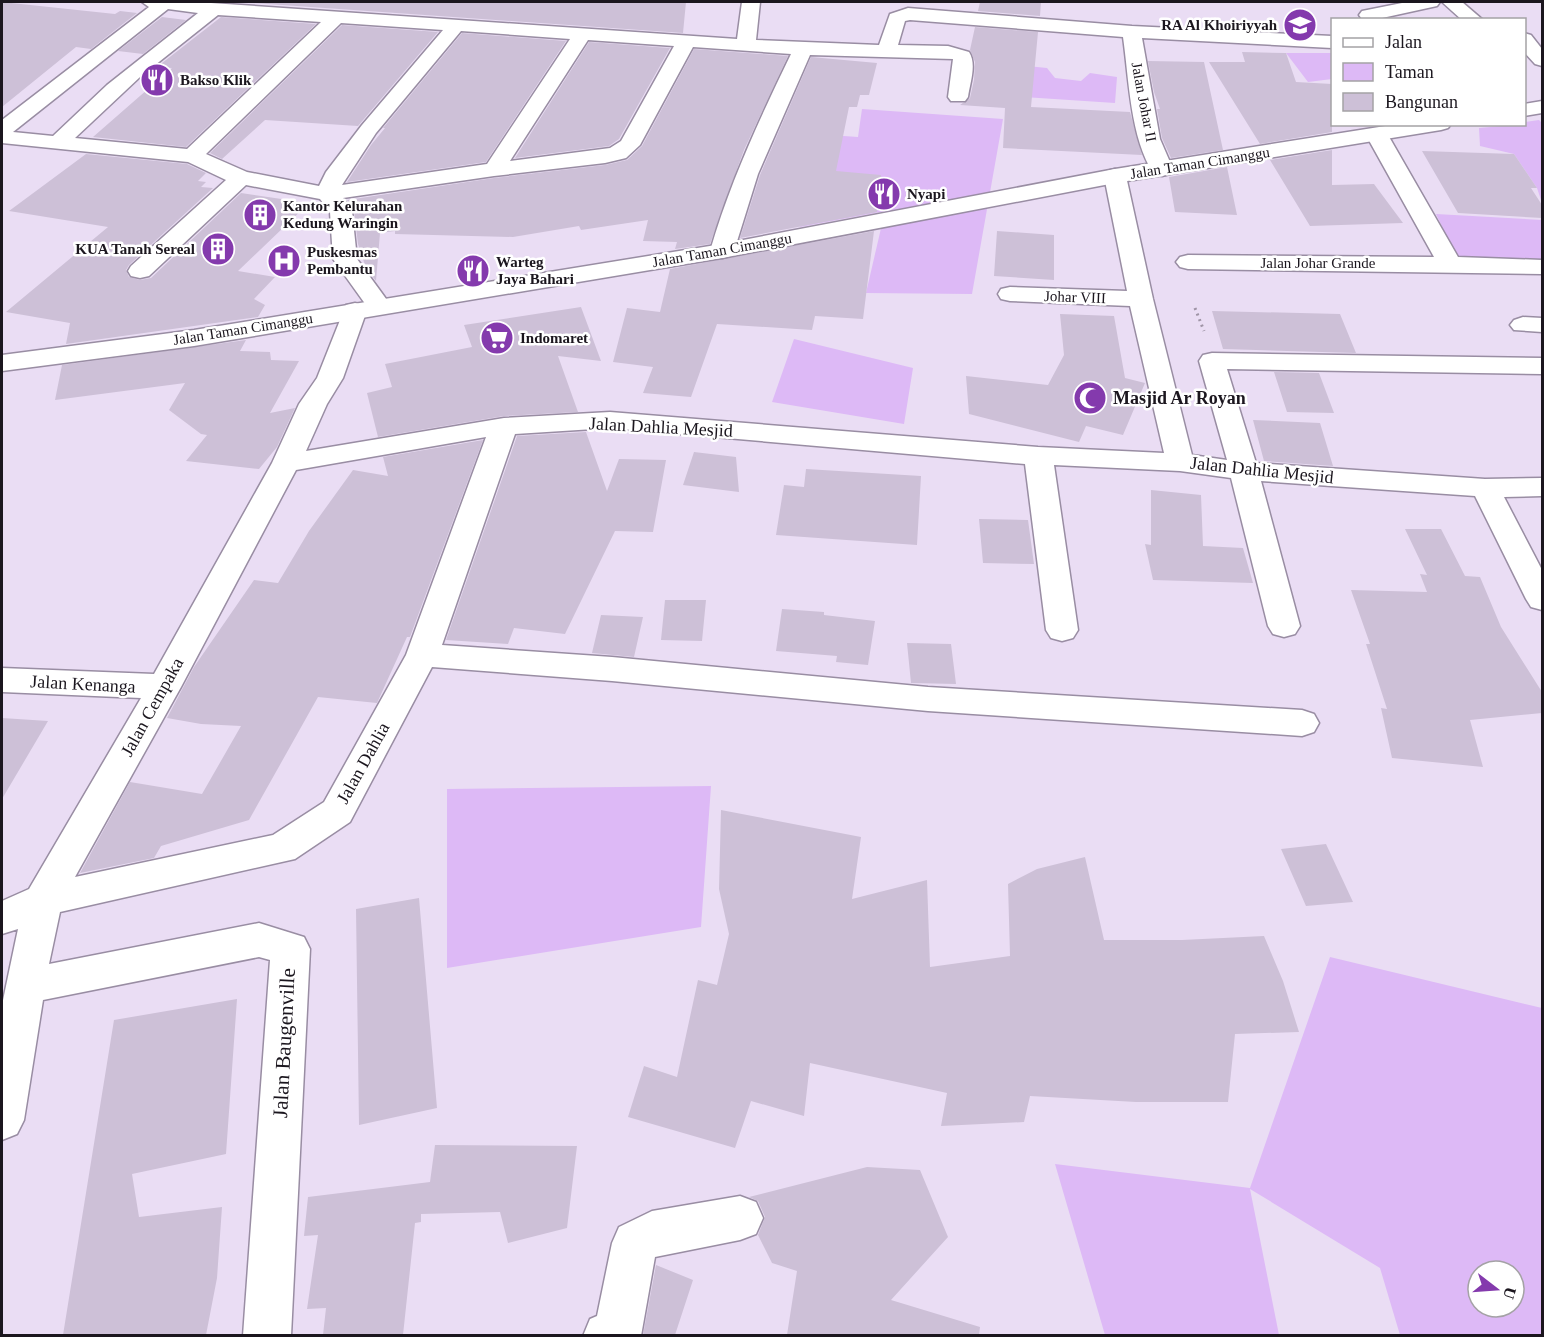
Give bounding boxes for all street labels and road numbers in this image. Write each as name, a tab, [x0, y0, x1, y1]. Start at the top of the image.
street label: Jalan Johar II	[1128, 61, 1160, 143]
street label: Jalan Taman Cimanggu	[1129, 144, 1271, 182]
street label: Jalan Taman Cimanggu	[651, 230, 793, 270]
street label: Jalan Johar Grande	[1261, 255, 1376, 271]
street label: Johar VIII	[1044, 288, 1106, 306]
street label: Jalan Taman Cimanggu	[172, 310, 314, 348]
street label: Jalan Dahlia Mesjid	[589, 413, 733, 441]
street label: Jalan Dahlia Mesjid	[1189, 453, 1335, 487]
street label: Jalan Cempaka	[117, 654, 187, 760]
street label: Jalan Kenanga	[30, 671, 136, 697]
street label: Jalan Dahlia	[333, 719, 393, 807]
street label: Jalan Baugenville	[268, 968, 300, 1118]

